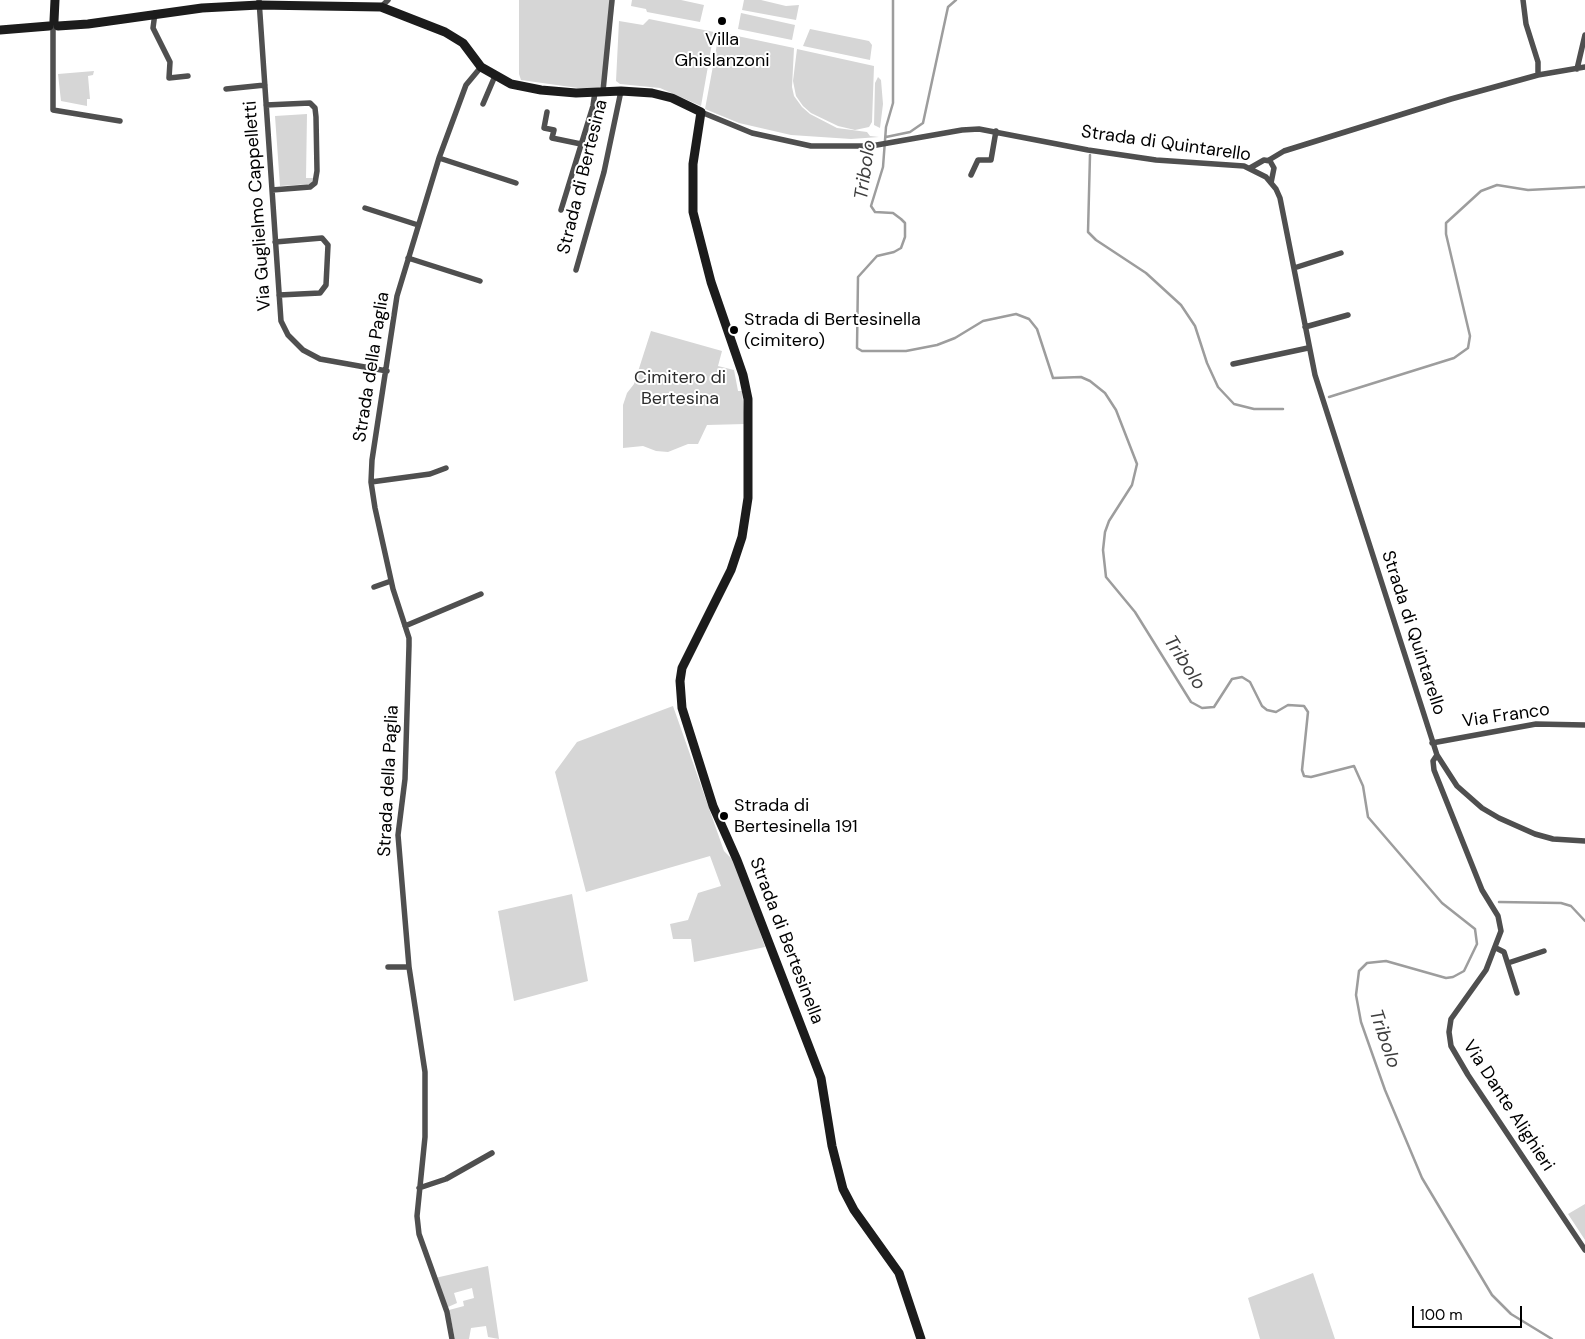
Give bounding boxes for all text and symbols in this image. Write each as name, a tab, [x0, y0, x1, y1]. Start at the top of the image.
marker: Villa Ghislanzoni	[716, 15, 728, 27]
place label: Villa Ghislanzoni	[674, 29, 770, 72]
street label: Strada di Bertesina	[553, 98, 613, 256]
street label: Via Guglielmo Cappelletti	[240, 100, 276, 312]
street label: Strada di Quintarello	[1080, 121, 1252, 167]
water label: Tribolo	[851, 139, 881, 201]
street label: Strada della Paglia	[349, 290, 395, 444]
place label: Strada di Bertesinella (cimitero)	[744, 309, 921, 352]
marker: Strada di Bertesinella (cimitero)	[728, 324, 740, 336]
park label: Cimitero di Bertesina	[634, 367, 726, 409]
street label: Strada di Quintarello	[1376, 548, 1450, 718]
water label: Tribolo	[1158, 632, 1210, 694]
street label: Via Franco	[1461, 699, 1551, 733]
street label: Strada della Paglia	[374, 705, 404, 857]
place label: Strada di Bertesinella 191	[734, 795, 858, 838]
marker: Strada di Bertesinella 191	[718, 810, 730, 822]
street label: Strada di Bertesinella	[744, 855, 828, 1027]
water label: Tribolo	[1363, 1007, 1405, 1071]
street label: Via Dante Alighieri	[1458, 1037, 1558, 1175]
scale bar	[1415, 1296, 1525, 1328]
text: 100 m	[1420, 1305, 1463, 1325]

